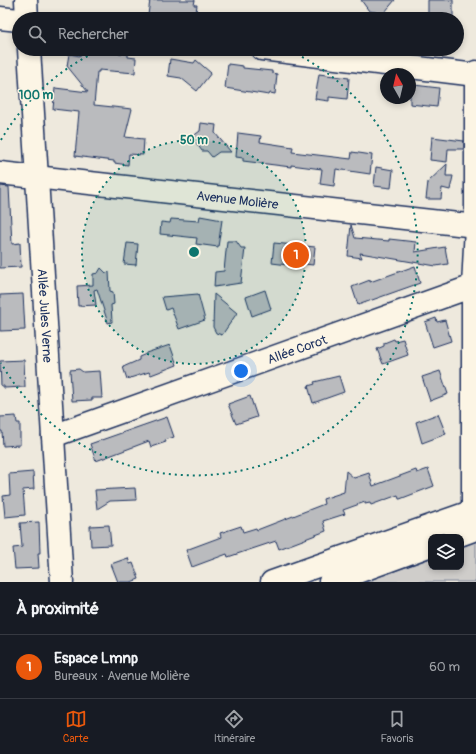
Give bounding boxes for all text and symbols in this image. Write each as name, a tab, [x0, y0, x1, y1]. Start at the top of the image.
search box	[12, 12, 464, 56]
icon: search	[26, 23, 48, 45]
text: Rechercher	[58, 25, 129, 44]
north arrow	[380, 68, 416, 104]
text: 100 m	[19, 88, 54, 103]
text: 50 m	[180, 133, 208, 148]
street label: Avenue Molière	[196, 188, 280, 213]
pin: 1	[283, 240, 309, 270]
centre of rings	[187, 245, 201, 259]
street label: Allée Jules Verne	[34, 268, 55, 364]
street label: Allée Corot	[265, 332, 330, 368]
your location	[231, 361, 251, 381]
map controls	[428, 534, 464, 570]
button: layers	[428, 534, 464, 570]
text: À proximité	[16, 598, 99, 619]
text: Espace Lmnp	[54, 649, 138, 668]
text: 1	[26, 659, 32, 675]
text: 60 m	[429, 659, 460, 675]
text: Bureaux · Avenue Molière	[54, 668, 190, 684]
tab: Carte	[63, 708, 88, 745]
tab: Itinéraire	[214, 708, 255, 745]
tab: Favoris	[381, 708, 413, 745]

